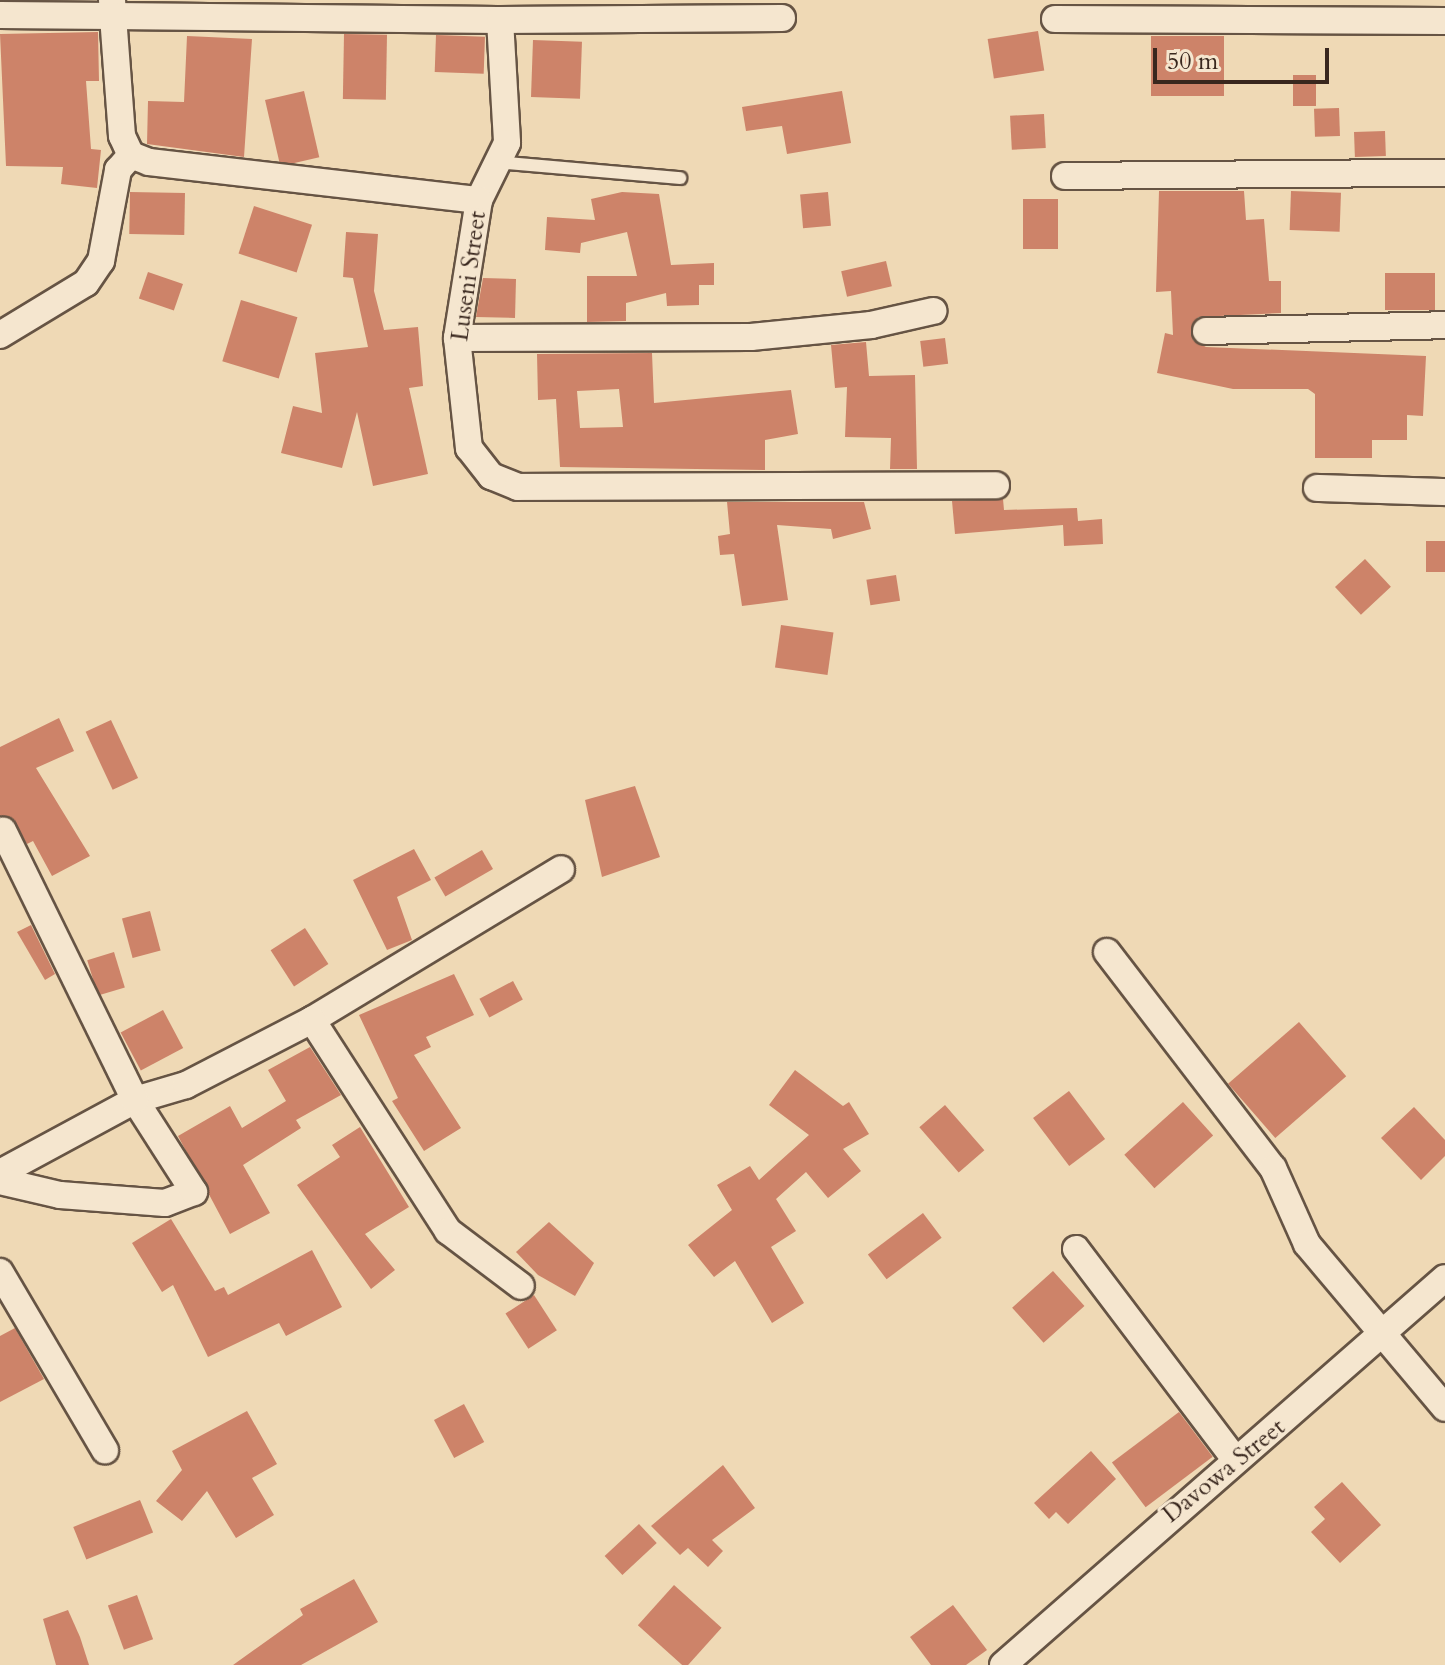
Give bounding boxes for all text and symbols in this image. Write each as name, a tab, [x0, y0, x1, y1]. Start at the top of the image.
scale bar	[1157, 32, 1333, 82]
text: 50 m	[1167, 45, 1218, 78]
street label: Luseni Street	[446, 209, 492, 343]
street label: Davowa Street	[1157, 1413, 1291, 1529]

